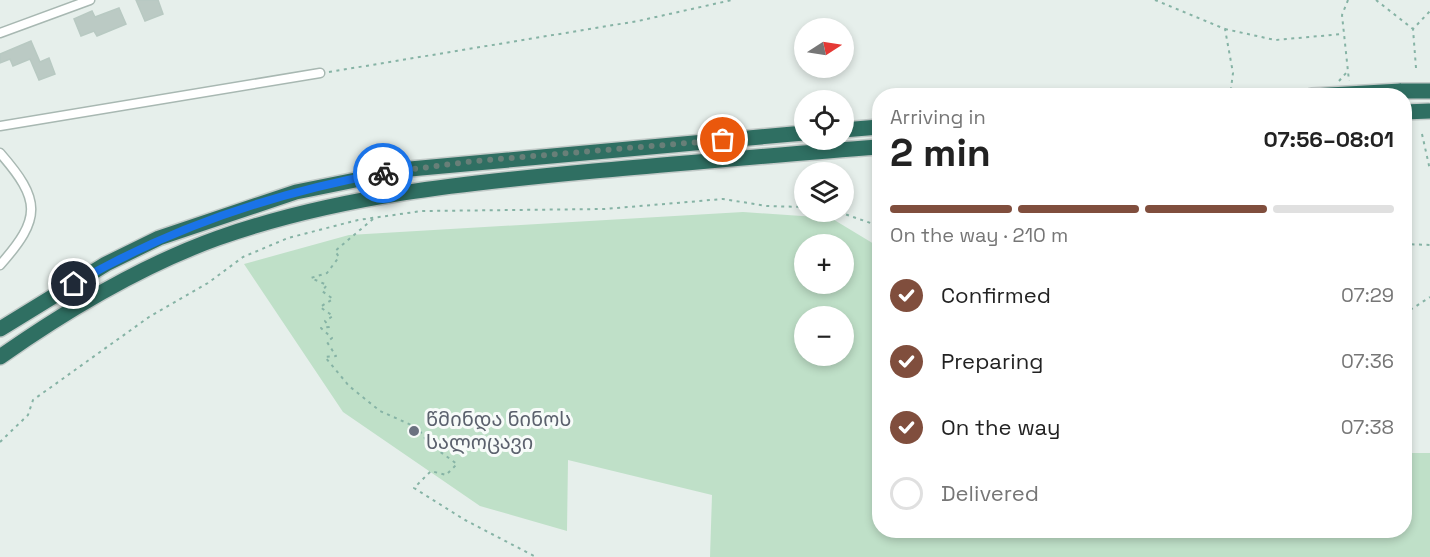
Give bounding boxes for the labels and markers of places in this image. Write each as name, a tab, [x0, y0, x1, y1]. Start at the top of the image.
pin	[697, 114, 748, 165]
pin	[48, 258, 99, 309]
place label: წმინდა ნინოს სალოცავი	[426, 406, 571, 455]
marker: წმინდა ნინოს სალოცავი	[407, 424, 421, 438]

